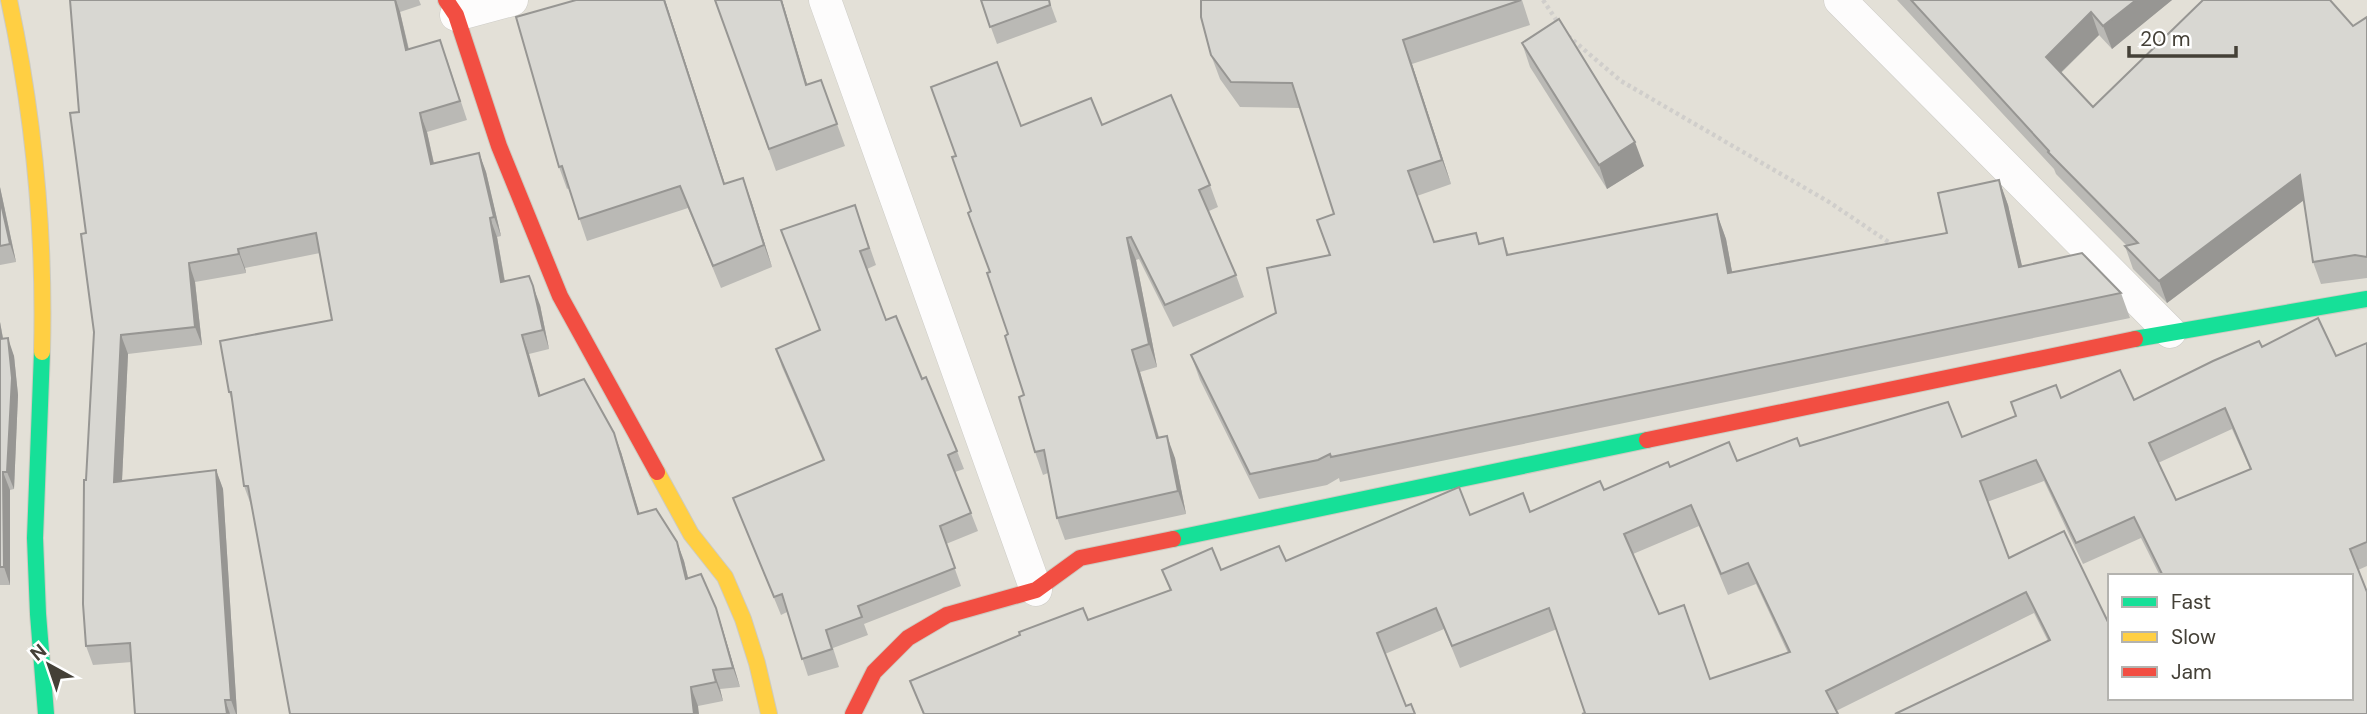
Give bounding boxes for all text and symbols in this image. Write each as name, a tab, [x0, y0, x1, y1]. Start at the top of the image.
scale bar	[2129, 14, 2236, 58]
text: 20 m	[2140, 25, 2191, 53]
legend	[2108, 574, 2353, 700]
text: Fast	[2171, 588, 2211, 616]
text: Slow	[2171, 623, 2216, 651]
north arrow	[14, 630, 84, 700]
text: N	[25, 638, 52, 666]
text: Jam	[2171, 658, 2212, 686]

